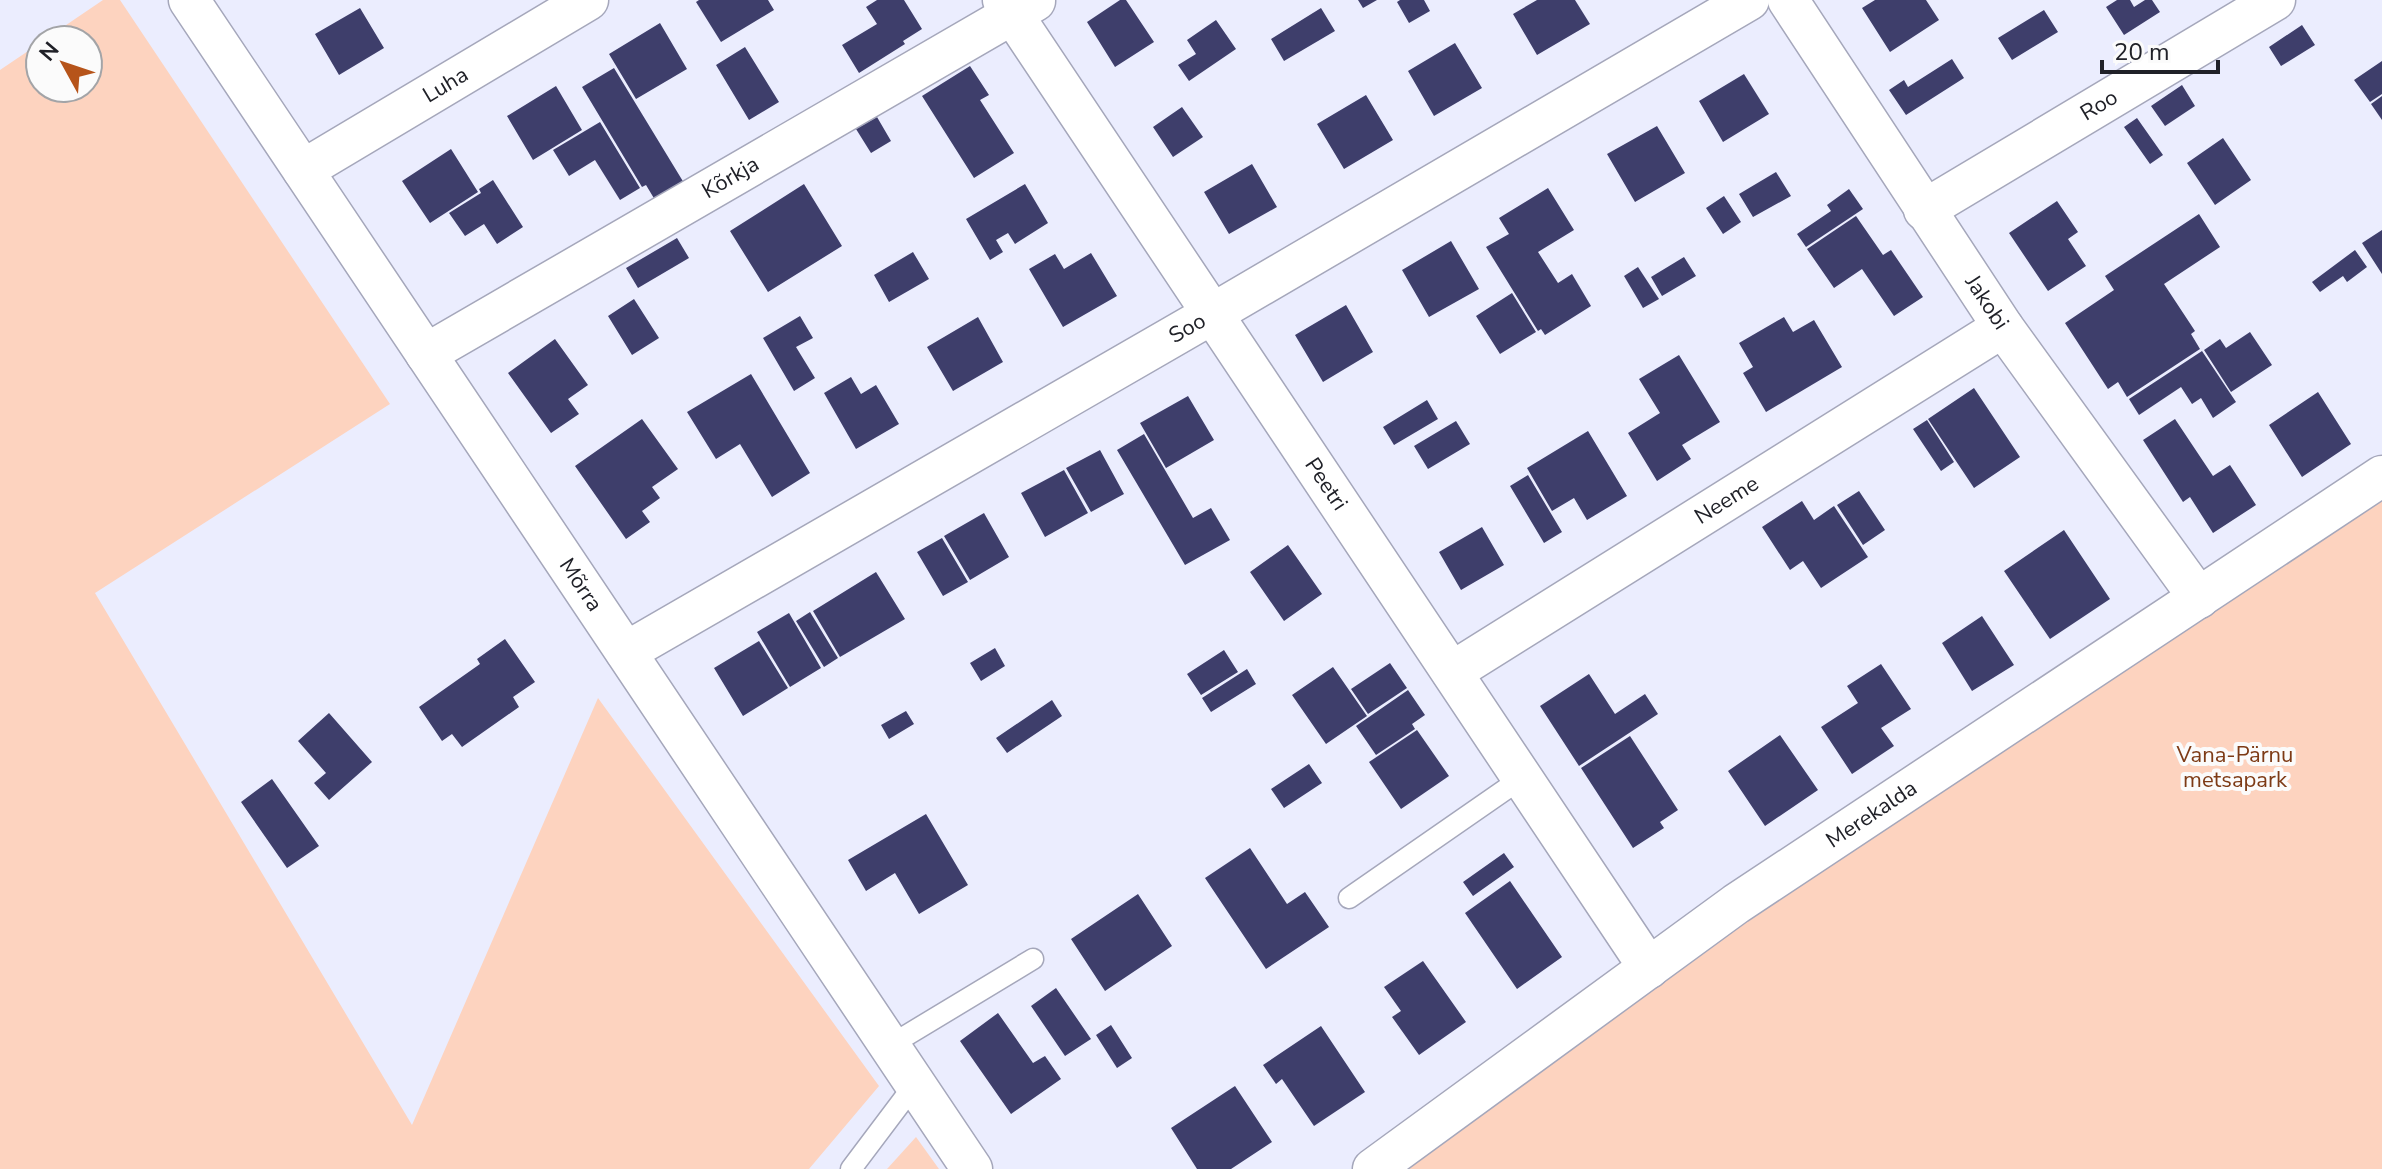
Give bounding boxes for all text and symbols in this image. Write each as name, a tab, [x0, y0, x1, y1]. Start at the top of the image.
north arrow	[24, 24, 104, 104]
scale bar	[2102, 24, 2218, 74]
text: N	[33, 36, 66, 68]
text: 20 m	[2114, 36, 2170, 68]
street label: Luha	[417, 60, 474, 110]
street label: Roo	[2075, 82, 2123, 128]
street label: Kõrkja	[696, 149, 765, 206]
street label: Jakobi	[1957, 268, 2016, 336]
street label: Soo	[1163, 306, 1211, 351]
street label: Peetri	[1298, 452, 1355, 516]
street label: Neeme	[1689, 469, 1764, 531]
street label: Mõrra	[552, 552, 609, 618]
park label: Vana-Pärnu metsapark	[2176, 740, 2293, 795]
street label: Merekalda	[1820, 773, 1923, 855]

